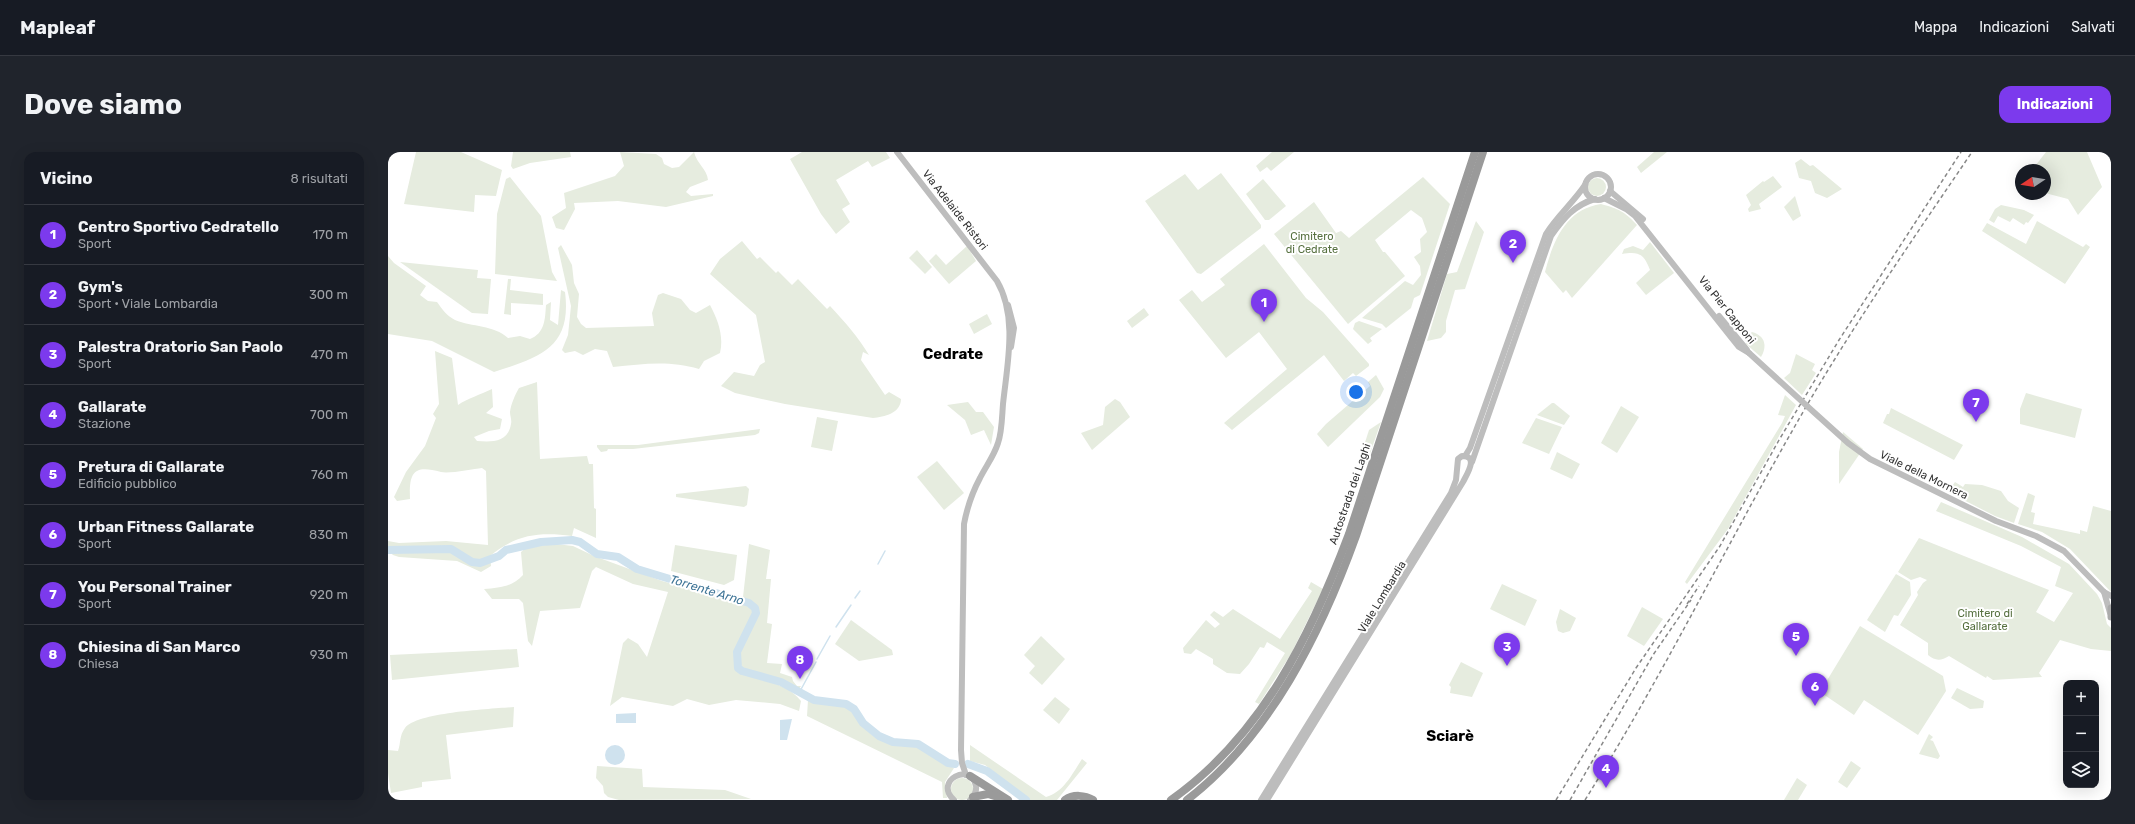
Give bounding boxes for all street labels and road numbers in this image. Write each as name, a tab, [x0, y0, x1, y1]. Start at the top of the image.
street label: Via Adelaide Ristori	[920, 167, 990, 253]
street label: Via Pier Capponi	[1696, 274, 1758, 346]
street label: Autostrada dei Laghi	[1327, 442, 1373, 546]
street label: Viale della Mornera	[1878, 448, 1970, 502]
street label: Viale Lombardia	[1355, 559, 1409, 635]

